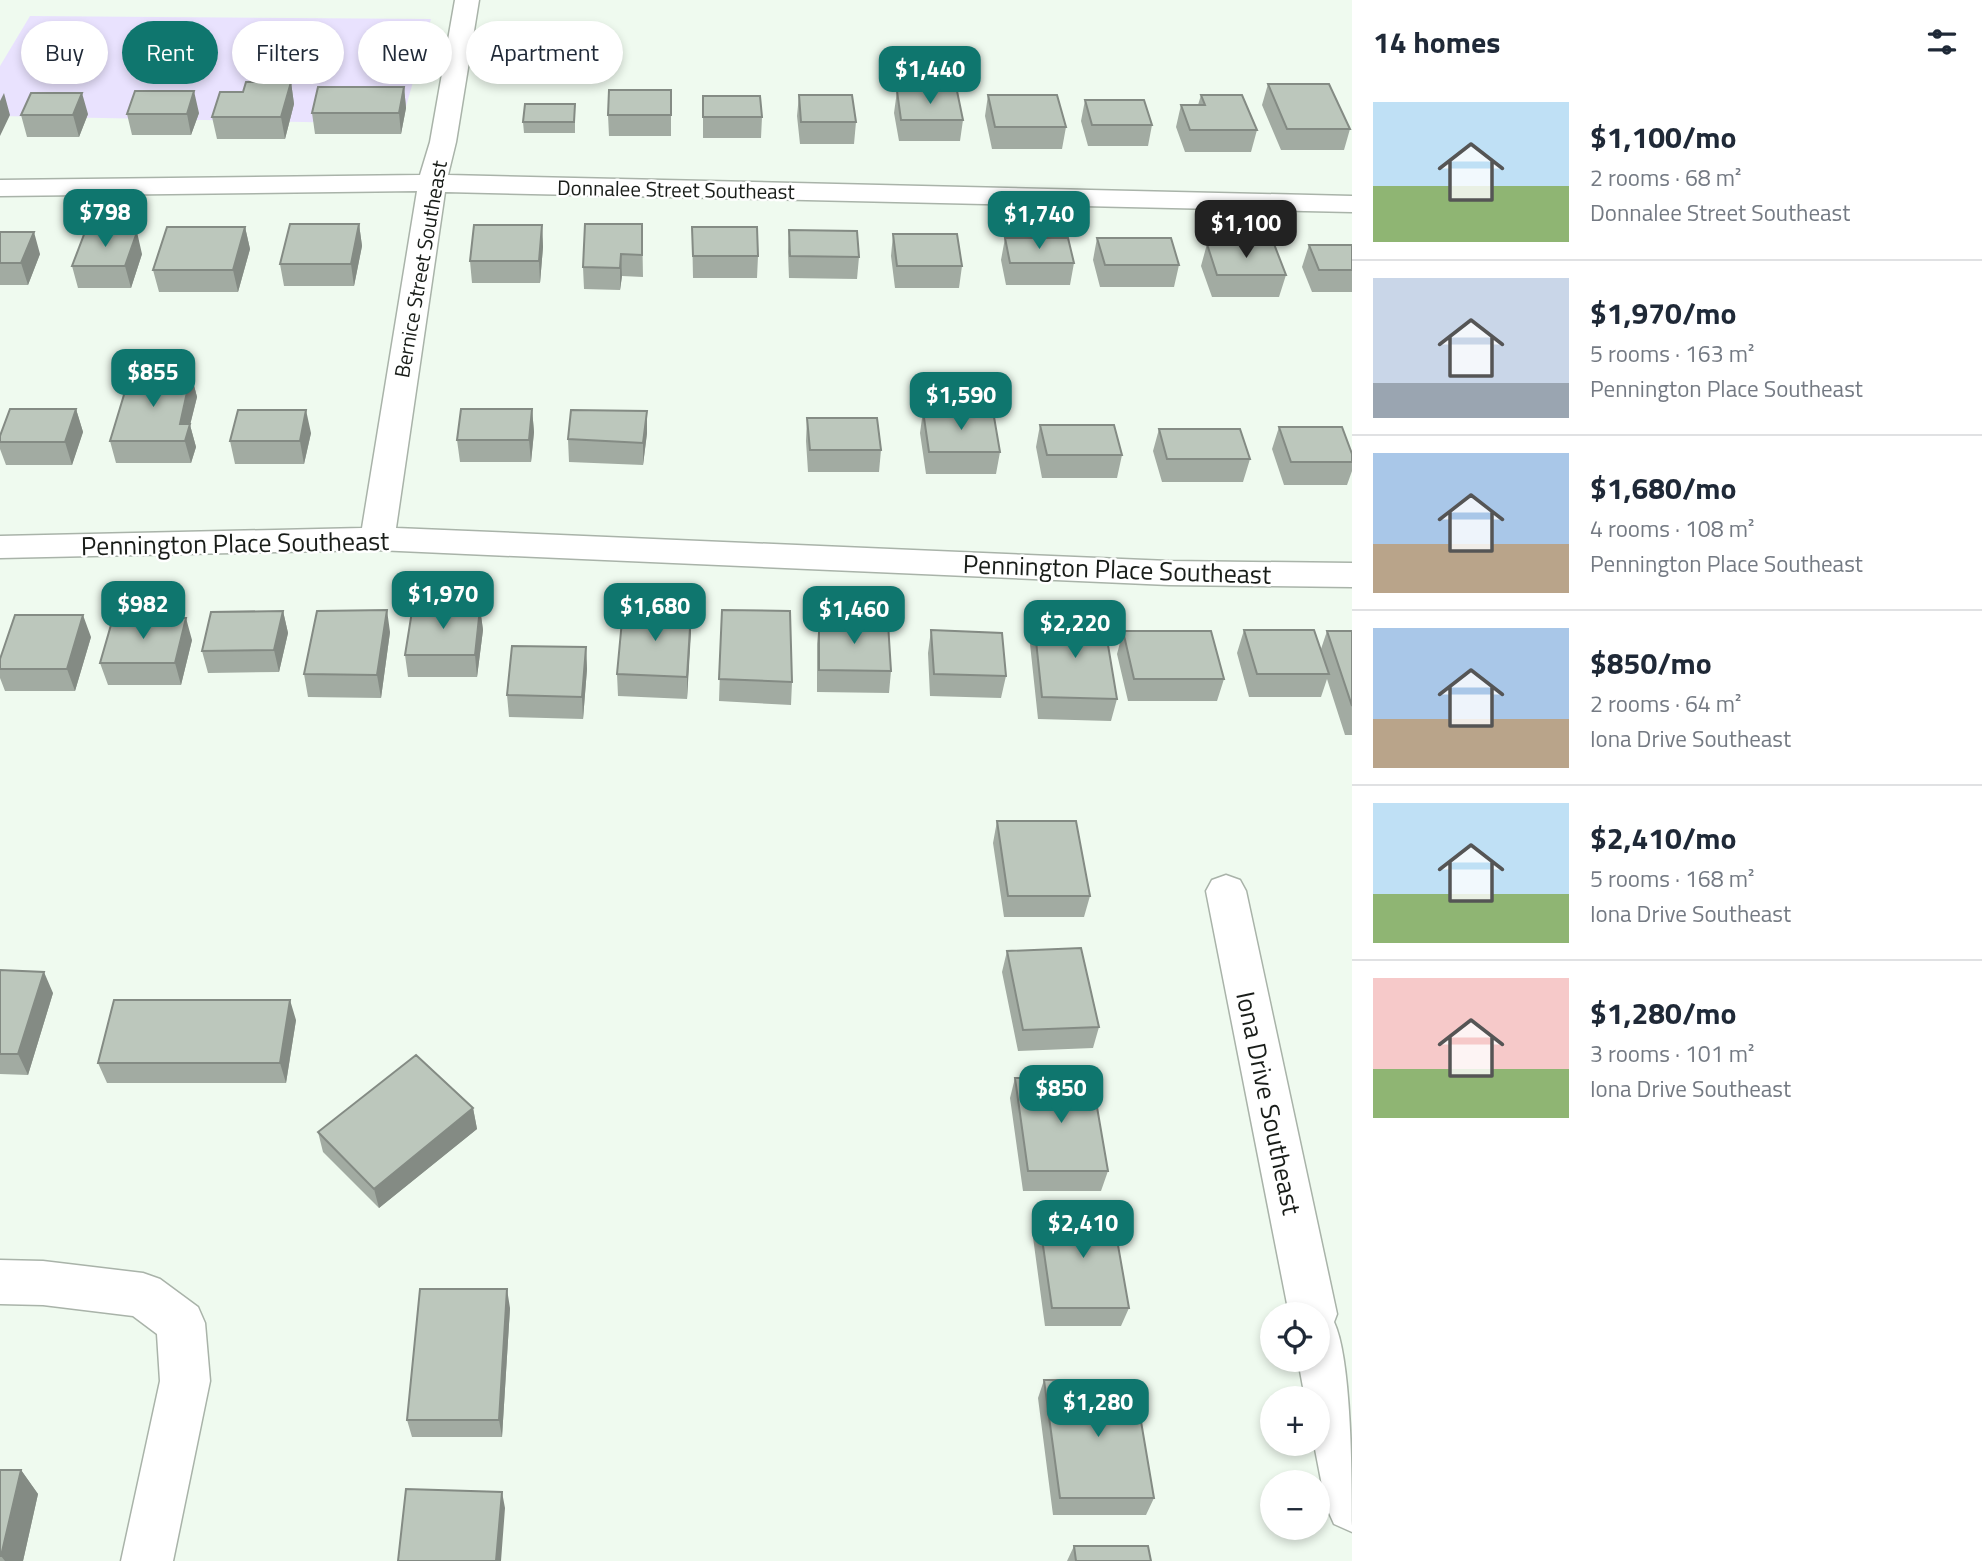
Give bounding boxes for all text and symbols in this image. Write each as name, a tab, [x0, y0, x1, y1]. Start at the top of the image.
text: 14 homes	[1373, 19, 1500, 65]
chip: Buy	[21, 21, 108, 84]
chip: Rent	[122, 21, 218, 84]
chip: Filters	[232, 21, 344, 84]
chip: New	[358, 21, 452, 84]
chip: Apartment	[466, 21, 623, 84]
icon: filters	[1923, 23, 1961, 61]
pin: $1,440	[873, 46, 987, 106]
text: $1,440	[895, 51, 965, 86]
text: $1,100/mo	[1590, 114, 1736, 160]
icon: home	[1429, 130, 1513, 214]
street label: Bernice Street Southeast	[385, 157, 455, 380]
text: 2 rooms · 68 m²	[1590, 160, 1741, 195]
street label: Donnalee Street Southeast	[557, 171, 796, 207]
pin: $798	[64, 190, 146, 249]
pin: $1,740	[982, 191, 1096, 251]
text: $798	[79, 194, 131, 229]
text: Donnalee Street Southeast	[1590, 195, 1850, 230]
text: $1,740	[1004, 196, 1074, 231]
pin: $1,100	[1189, 201, 1303, 260]
text: $1,100	[1211, 205, 1281, 240]
text: $1,970/mo	[1590, 290, 1736, 336]
icon: home	[1429, 306, 1513, 390]
text: 5 rooms · 163 m²	[1590, 336, 1754, 371]
pin: $855	[112, 350, 194, 409]
text: $855	[127, 354, 179, 389]
text: Pennington Place Southeast	[1590, 371, 1863, 406]
pin: $1,590	[904, 372, 1018, 432]
text: $1,590	[926, 377, 996, 412]
text: $1,680/mo	[1590, 465, 1736, 511]
icon: home	[1429, 481, 1513, 565]
text: 4 rooms · 108 m²	[1590, 511, 1754, 546]
street label: Pennington Place Southeast	[80, 521, 390, 565]
street label: Pennington Place Southeast	[962, 544, 1272, 594]
text: Pennington Place Southeast	[1590, 546, 1863, 581]
pin: $1,970	[386, 572, 500, 631]
text: $1,970	[408, 576, 478, 611]
pin: $982	[102, 582, 184, 641]
pin: $1,680	[598, 584, 712, 643]
text: $982	[117, 586, 169, 621]
pin: $1,460	[797, 586, 911, 646]
text: $1,680	[620, 588, 690, 623]
text: $1,460	[819, 591, 889, 626]
pin: $2,220	[1018, 600, 1132, 660]
text: $2,220	[1040, 605, 1110, 640]
text: $850/mo	[1590, 640, 1712, 686]
icon: home	[1429, 656, 1513, 740]
text: 2 rooms · 64 m²	[1590, 686, 1741, 721]
text: Iona Drive Southeast	[1590, 721, 1791, 756]
text: $2,410/mo	[1590, 815, 1736, 861]
icon: home	[1429, 831, 1513, 915]
text: 5 rooms · 168 m²	[1590, 861, 1754, 896]
text: Iona Drive Southeast	[1590, 896, 1791, 931]
street label: Iona Drive Southeast	[1226, 988, 1312, 1218]
text: $1,280/mo	[1590, 990, 1736, 1036]
icon: home	[1429, 1006, 1513, 1090]
text: 3 rooms · 101 m²	[1590, 1036, 1754, 1071]
pin: $850	[1020, 1066, 1102, 1125]
text: $850	[1035, 1070, 1087, 1105]
text: Iona Drive Southeast	[1590, 1071, 1791, 1106]
pin: $2,410	[1026, 1200, 1140, 1260]
text: $2,410	[1048, 1205, 1118, 1240]
map controls	[1260, 1302, 1330, 1540]
button: locate	[1260, 1302, 1330, 1372]
pin: $1,280	[1041, 1380, 1155, 1439]
text: $1,280	[1063, 1384, 1133, 1419]
button: +	[1260, 1386, 1330, 1456]
button: −	[1260, 1470, 1330, 1540]

